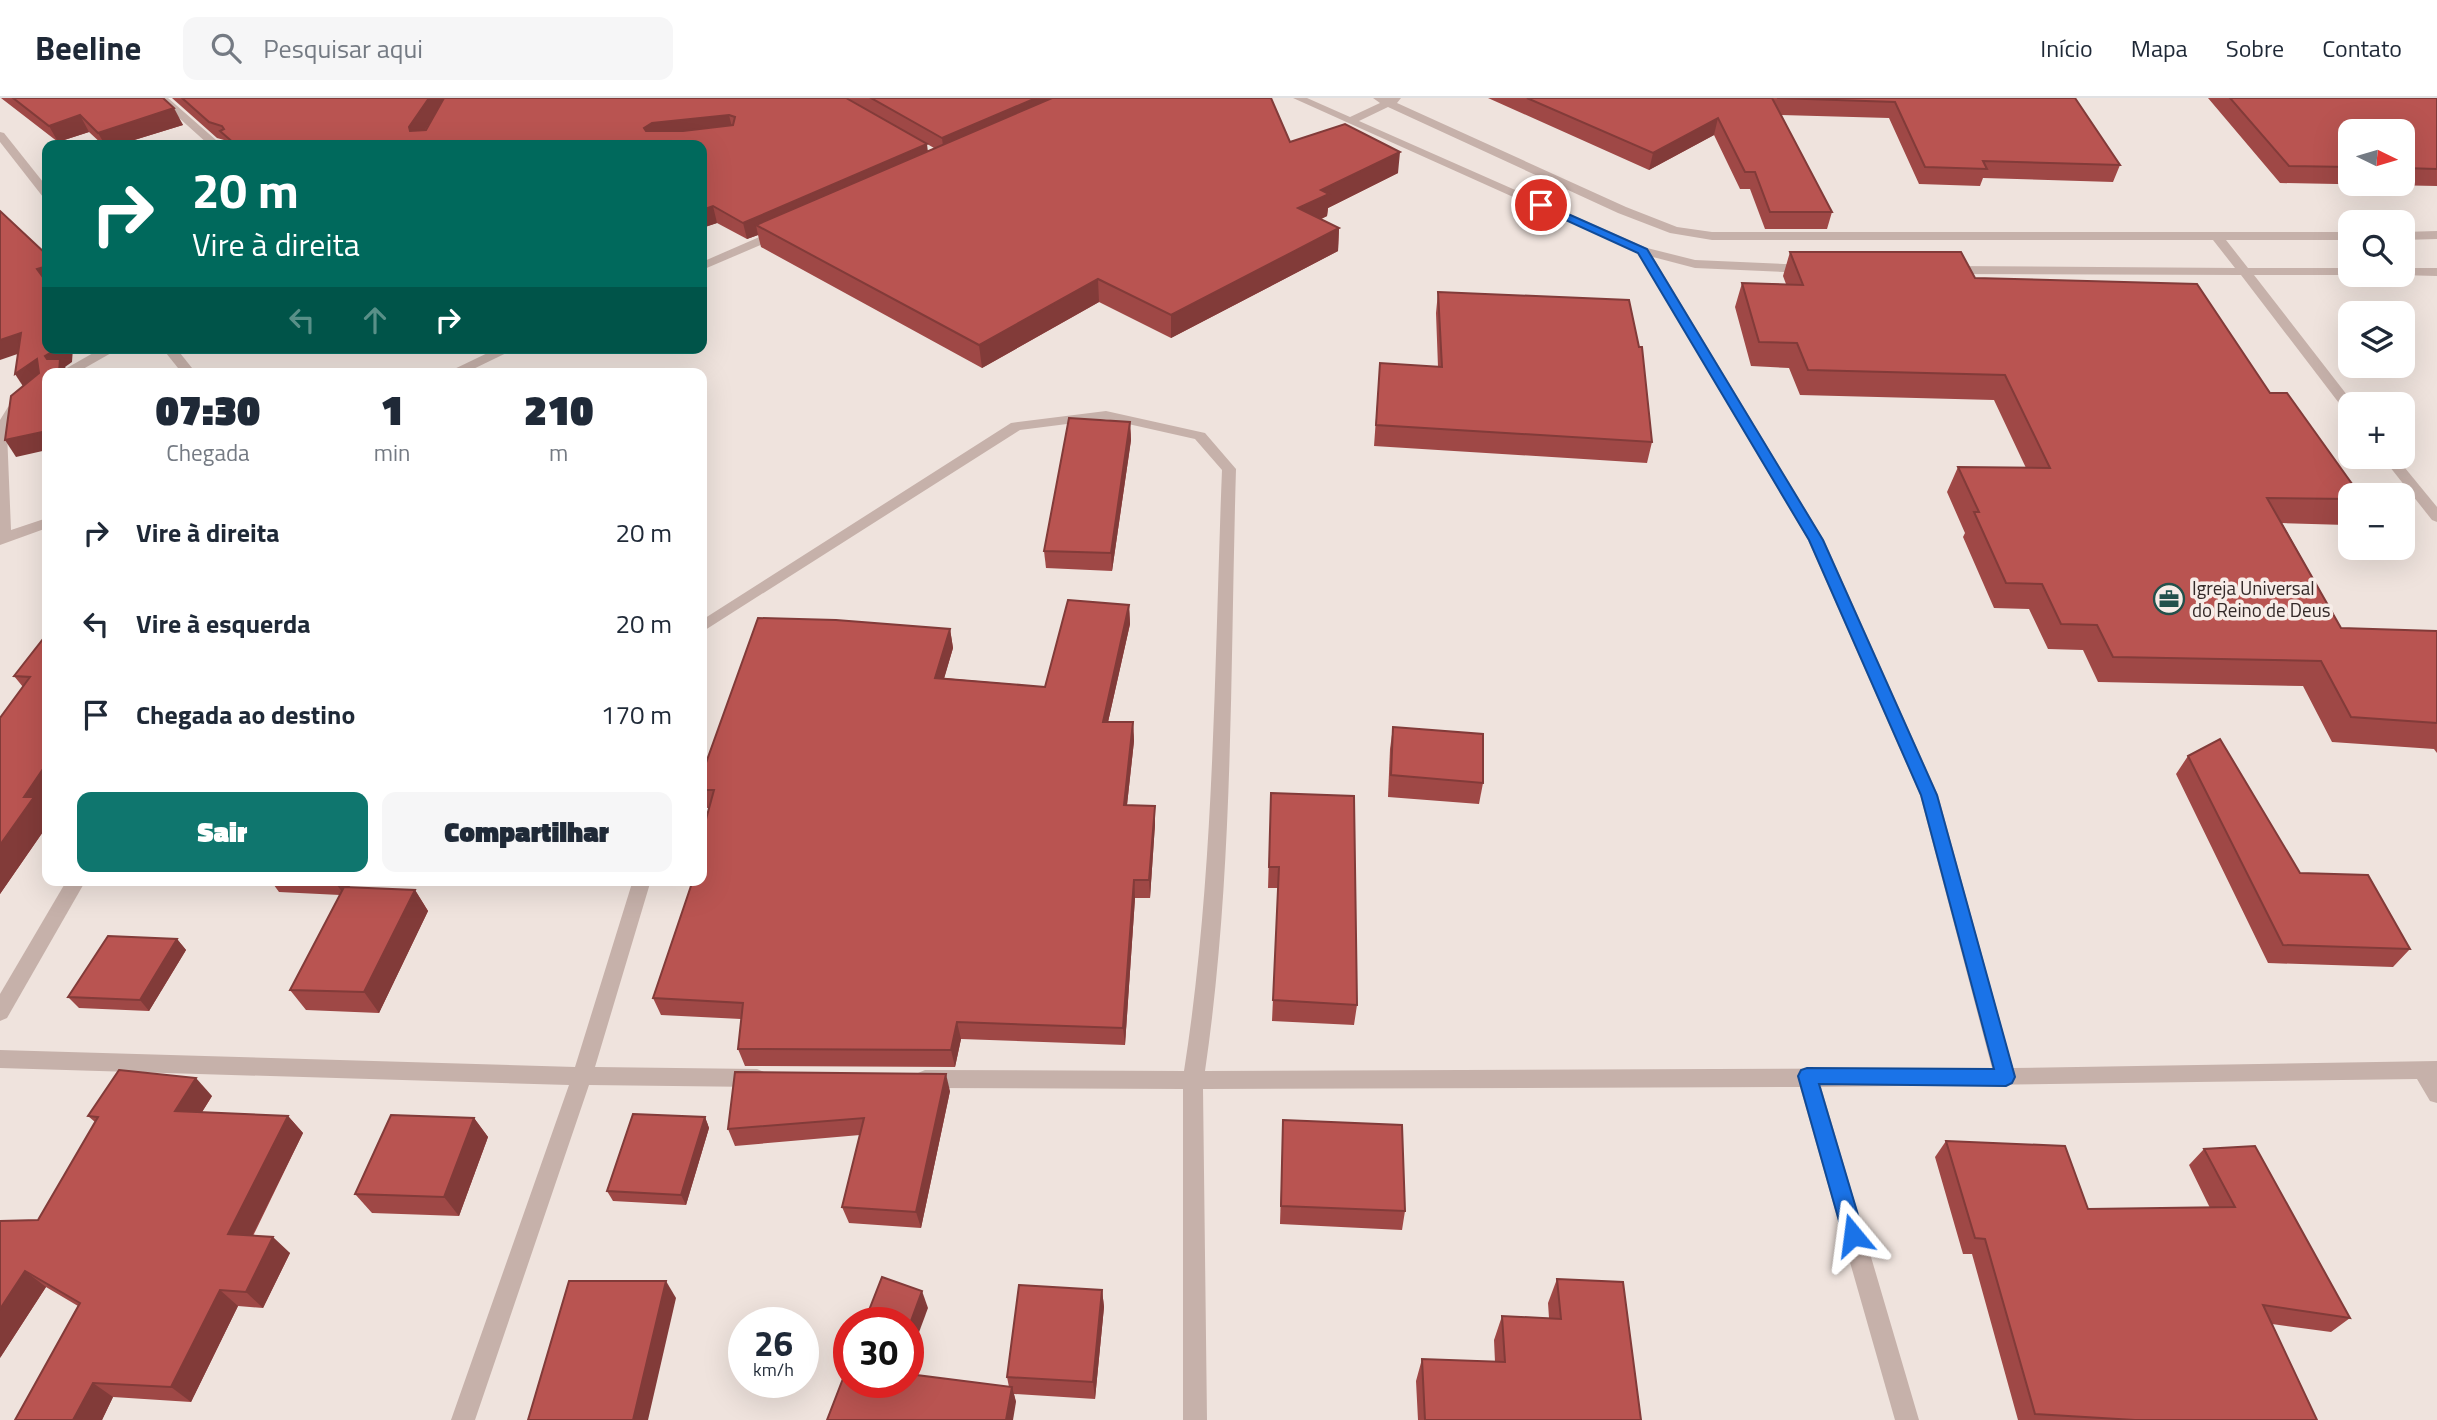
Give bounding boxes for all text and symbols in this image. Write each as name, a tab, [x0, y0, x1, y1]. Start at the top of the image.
search box	[183, 17, 673, 80]
text: Beeline	[35, 23, 141, 73]
icon: search	[207, 29, 245, 67]
text: Pesquisar aqui	[263, 29, 423, 68]
text: Início	[2040, 30, 2093, 66]
text: Mapa	[2131, 30, 2188, 66]
text: Sobre	[2226, 30, 2284, 66]
text: Contato	[2322, 30, 2402, 66]
north arrow	[2338, 119, 2415, 196]
map controls	[2338, 119, 2415, 560]
text: 20 m	[192, 152, 299, 227]
icon: right	[77, 168, 168, 259]
pin	[1511, 175, 1571, 235]
icon: arrive	[1522, 186, 1560, 224]
button: search	[2338, 210, 2415, 287]
text: Vire à direita	[192, 220, 360, 268]
icon: left	[283, 301, 321, 339]
icon: ahead	[356, 301, 394, 339]
icon: right	[429, 301, 467, 339]
button: layers	[2338, 301, 2415, 378]
text: 07:30	[156, 377, 260, 441]
text: 1	[381, 377, 404, 441]
text: 210	[524, 377, 593, 441]
button: +	[2338, 392, 2415, 469]
text: Chegada	[166, 435, 250, 470]
text: min	[374, 435, 410, 470]
text: m	[549, 435, 568, 470]
button: −	[2338, 483, 2415, 560]
text: Vire à direita	[136, 513, 279, 552]
text: 20 m	[615, 513, 672, 552]
icon: right	[77, 514, 115, 552]
place label: Igreja Universal do Reino de Deus	[2192, 573, 2331, 624]
office icon: Igreja Universal do Reino de Deus	[2152, 582, 2186, 616]
text: Vire à esquerda	[136, 604, 311, 643]
text: 20 m	[615, 604, 672, 643]
icon: left	[77, 605, 115, 643]
text: Chegada ao destino	[136, 695, 355, 734]
text: 170 m	[601, 695, 672, 734]
icon: arrive	[77, 696, 115, 734]
button: Sair	[77, 792, 368, 872]
button: Compartilhar	[382, 792, 672, 872]
position arrow	[1816, 1198, 1890, 1272]
speed limit sign: 30	[833, 1307, 924, 1398]
text: 26	[754, 1316, 793, 1370]
text: km/h	[753, 1356, 794, 1383]

